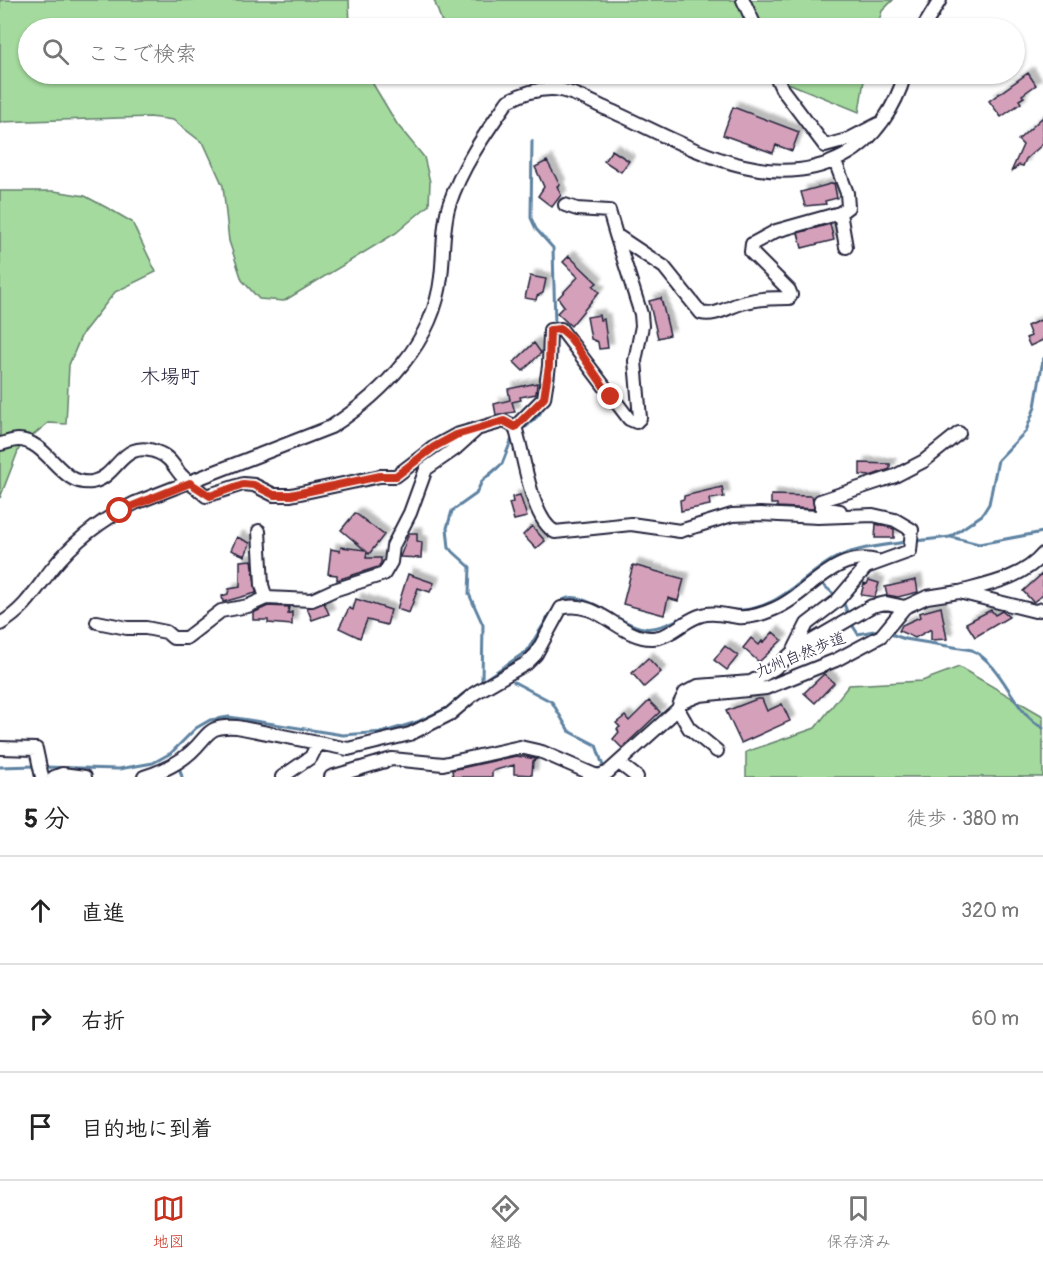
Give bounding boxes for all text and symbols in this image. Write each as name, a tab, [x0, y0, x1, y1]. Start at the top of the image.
search box	[18, 18, 1025, 84]
icon: search	[39, 35, 72, 68]
text: ここで検索	[87, 40, 197, 68]
district label: 木場町	[140, 364, 200, 389]
route end	[597, 383, 623, 409]
route start	[106, 497, 132, 523]
street label: 九州自然歩道	[752, 628, 849, 682]
text: 5 分	[24, 803, 70, 835]
text: 徒歩 · 380 m	[907, 806, 1019, 831]
icon: ahead	[24, 894, 57, 927]
text: 320 m	[961, 898, 1019, 923]
text: 直進	[81, 899, 125, 927]
icon: right	[24, 1002, 57, 1035]
text: 60 m	[972, 1006, 1019, 1031]
text: 右折	[81, 1007, 125, 1035]
icon: arrive	[24, 1110, 57, 1143]
text: 目的地に到着	[81, 1115, 213, 1143]
tab: 地図	[152, 1192, 185, 1252]
tab: 経路	[489, 1192, 522, 1252]
tab: 保存済み	[827, 1192, 891, 1252]

